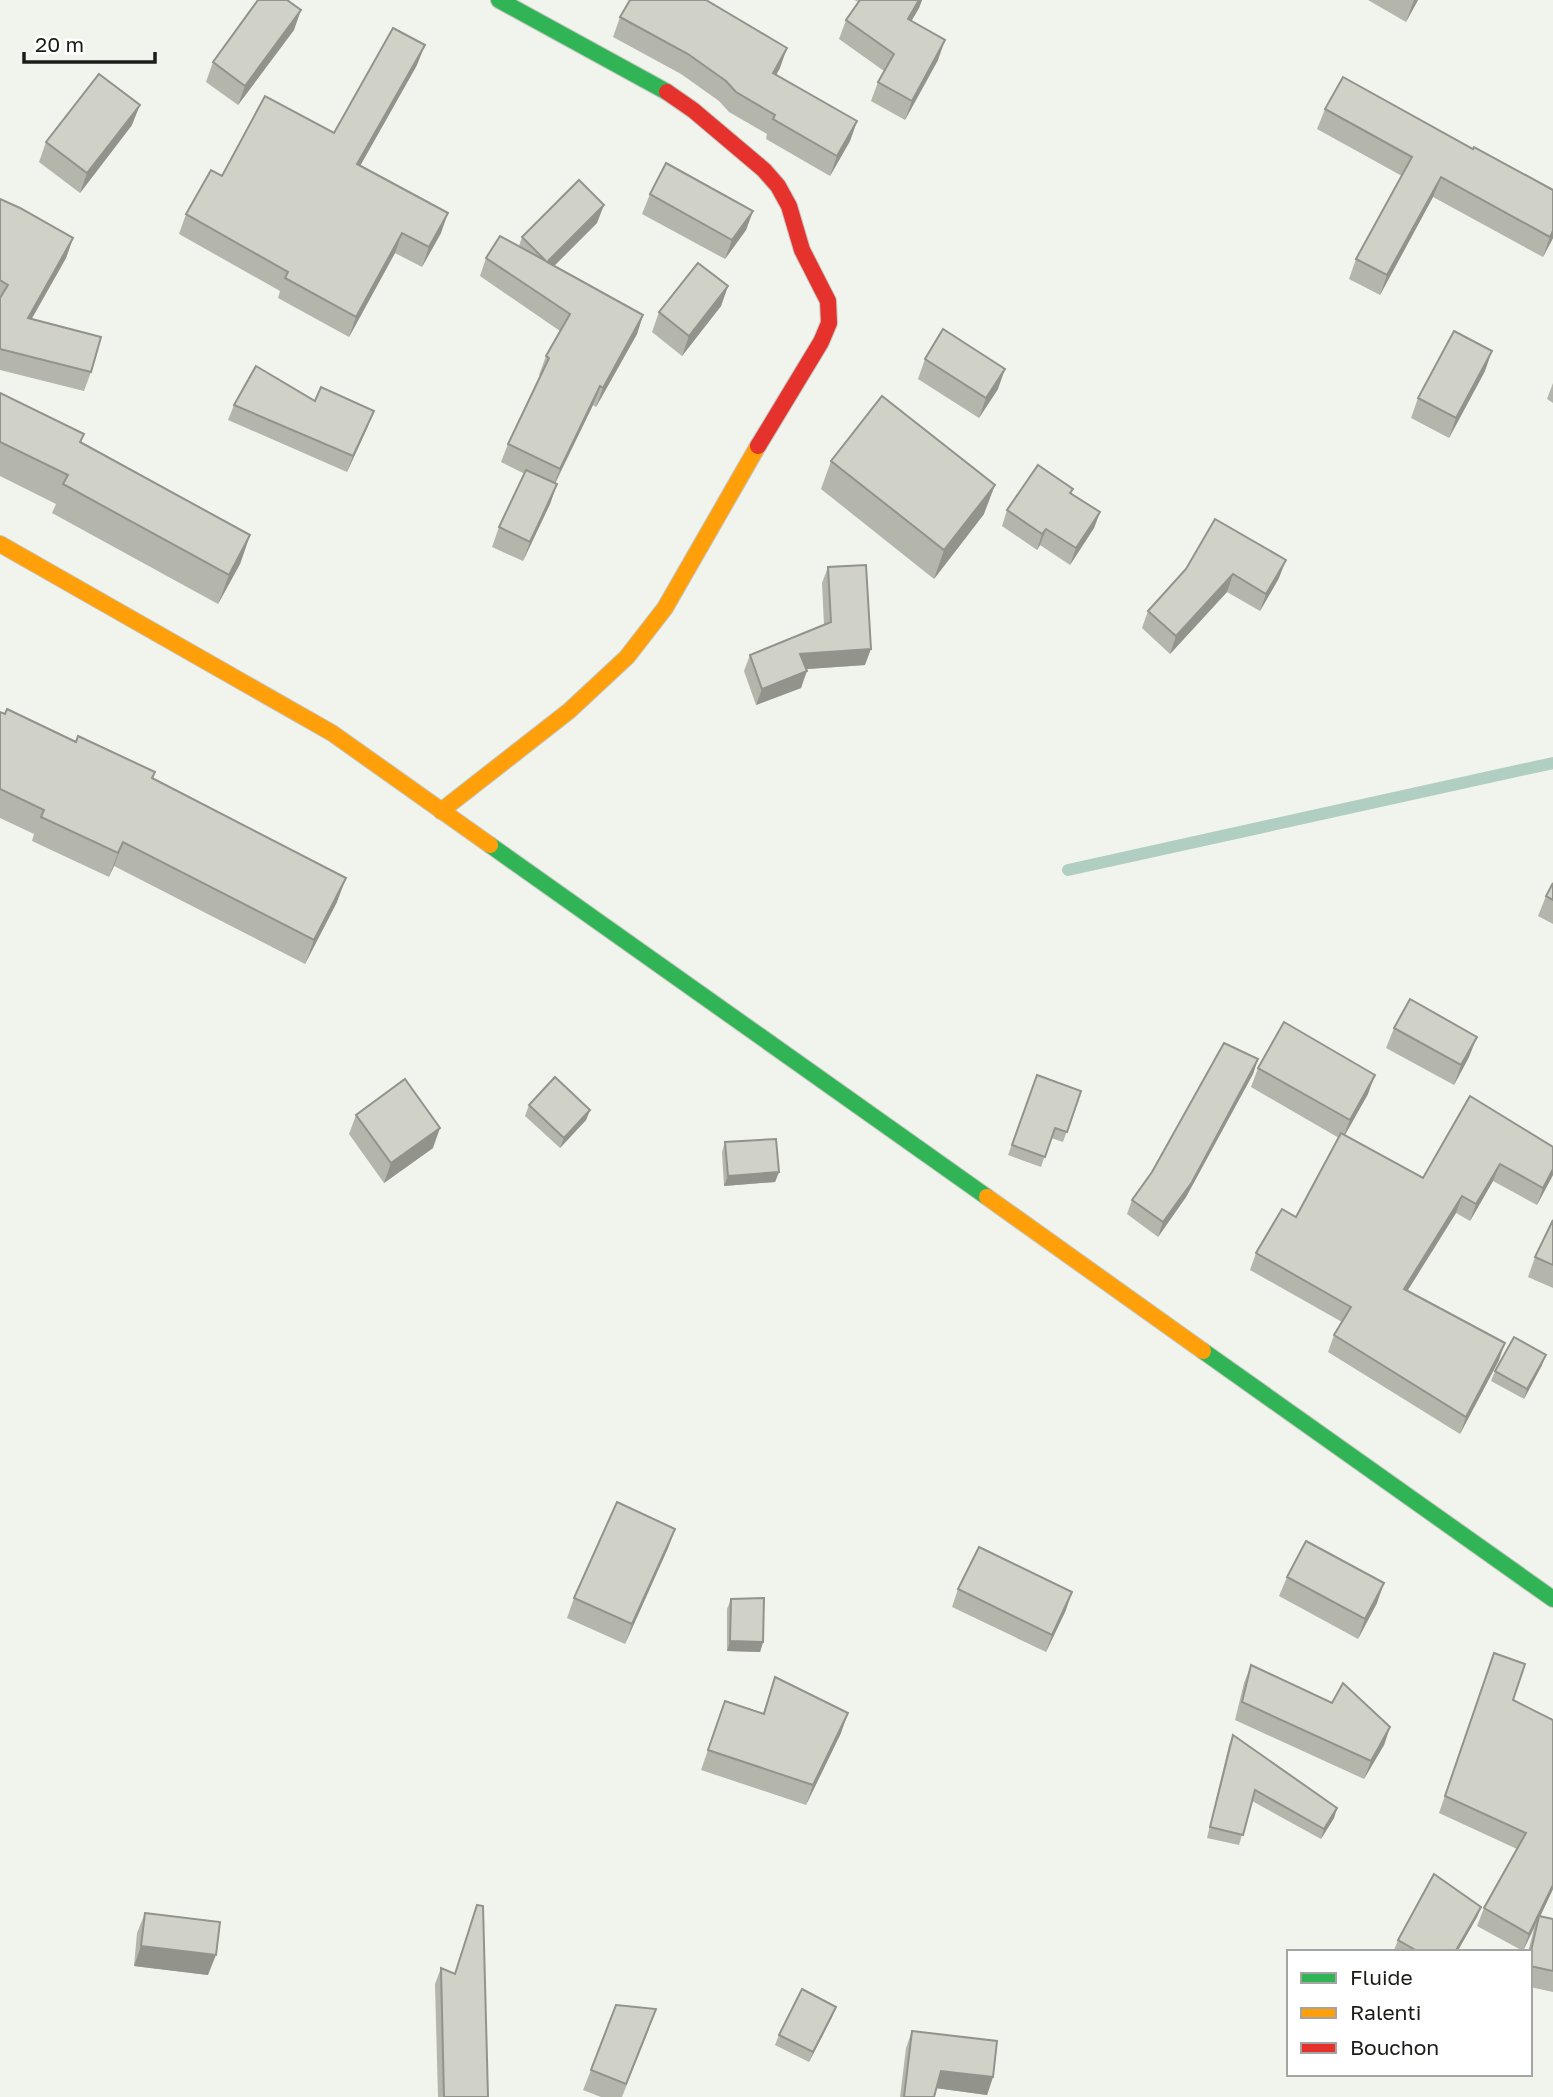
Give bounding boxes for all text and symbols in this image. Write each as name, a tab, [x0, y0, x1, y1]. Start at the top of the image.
scale bar	[24, 21, 156, 65]
text: 20 m	[35, 31, 84, 57]
legend	[1287, 1950, 1532, 2076]
text: Fluide	[1350, 1964, 1413, 1990]
text: Ralenti	[1350, 1999, 1421, 2025]
text: Bouchon	[1350, 2034, 1439, 2060]

